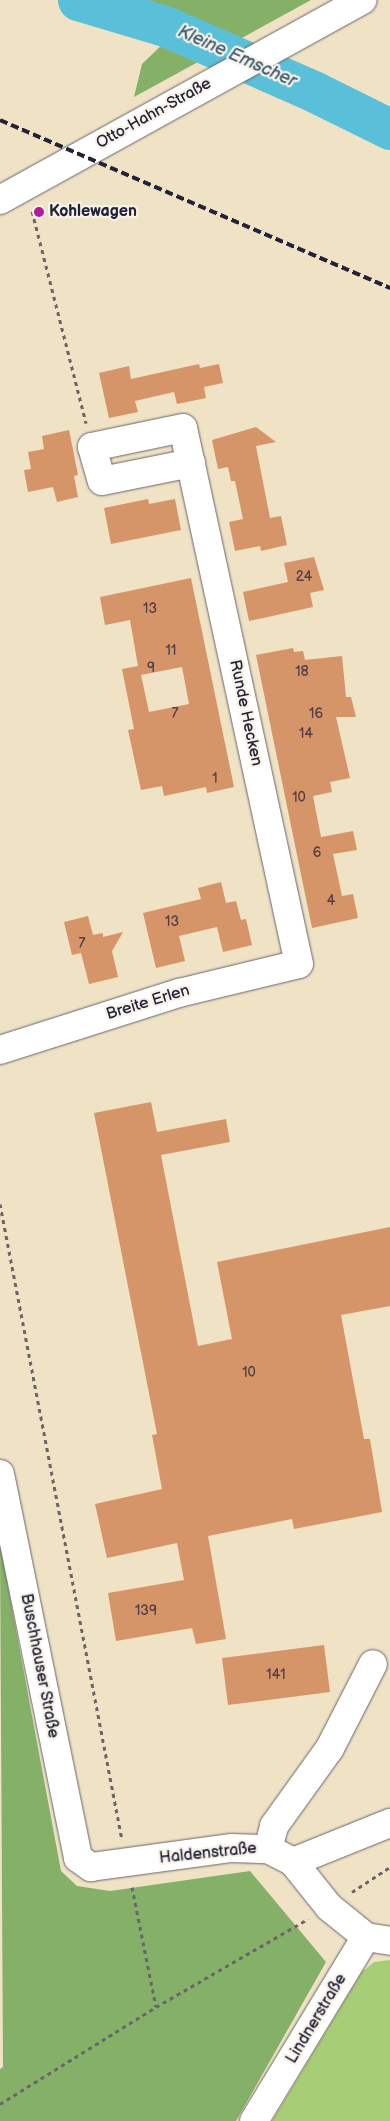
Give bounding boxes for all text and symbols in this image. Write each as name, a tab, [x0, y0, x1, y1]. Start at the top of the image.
water label: Kleine Emscher	[174, 21, 300, 93]
street label: Otto-Hahn-Straße	[93, 74, 215, 154]
place label: Kohlewagen	[49, 202, 137, 222]
marker: Kohlewagen	[33, 206, 45, 218]
house number: 24	[296, 569, 312, 585]
house number: 13	[143, 601, 157, 617]
house number: 11	[166, 643, 176, 659]
street label: Runde Hecken	[224, 658, 266, 768]
house number: 9	[147, 660, 155, 676]
house number: 18	[295, 664, 309, 680]
house number: 7	[172, 706, 178, 722]
house number: 16	[309, 706, 323, 722]
house number: 14	[299, 726, 313, 742]
house number: 1	[212, 771, 218, 787]
house number: 10	[292, 790, 306, 806]
house number: 6	[313, 845, 321, 861]
house number: 4	[327, 893, 335, 909]
house number: 13	[165, 914, 179, 930]
house number: 7	[79, 936, 85, 952]
street label: Breite Erlen	[104, 981, 192, 1025]
house number: 10	[242, 1365, 256, 1381]
street label: Buschhauser Straße	[16, 1592, 62, 1740]
house number: 139	[135, 1603, 157, 1619]
house number: 141	[266, 1667, 286, 1683]
street label: Haldenstraße	[158, 1839, 258, 1869]
street label: Lindnerstraße	[283, 1971, 351, 2067]

